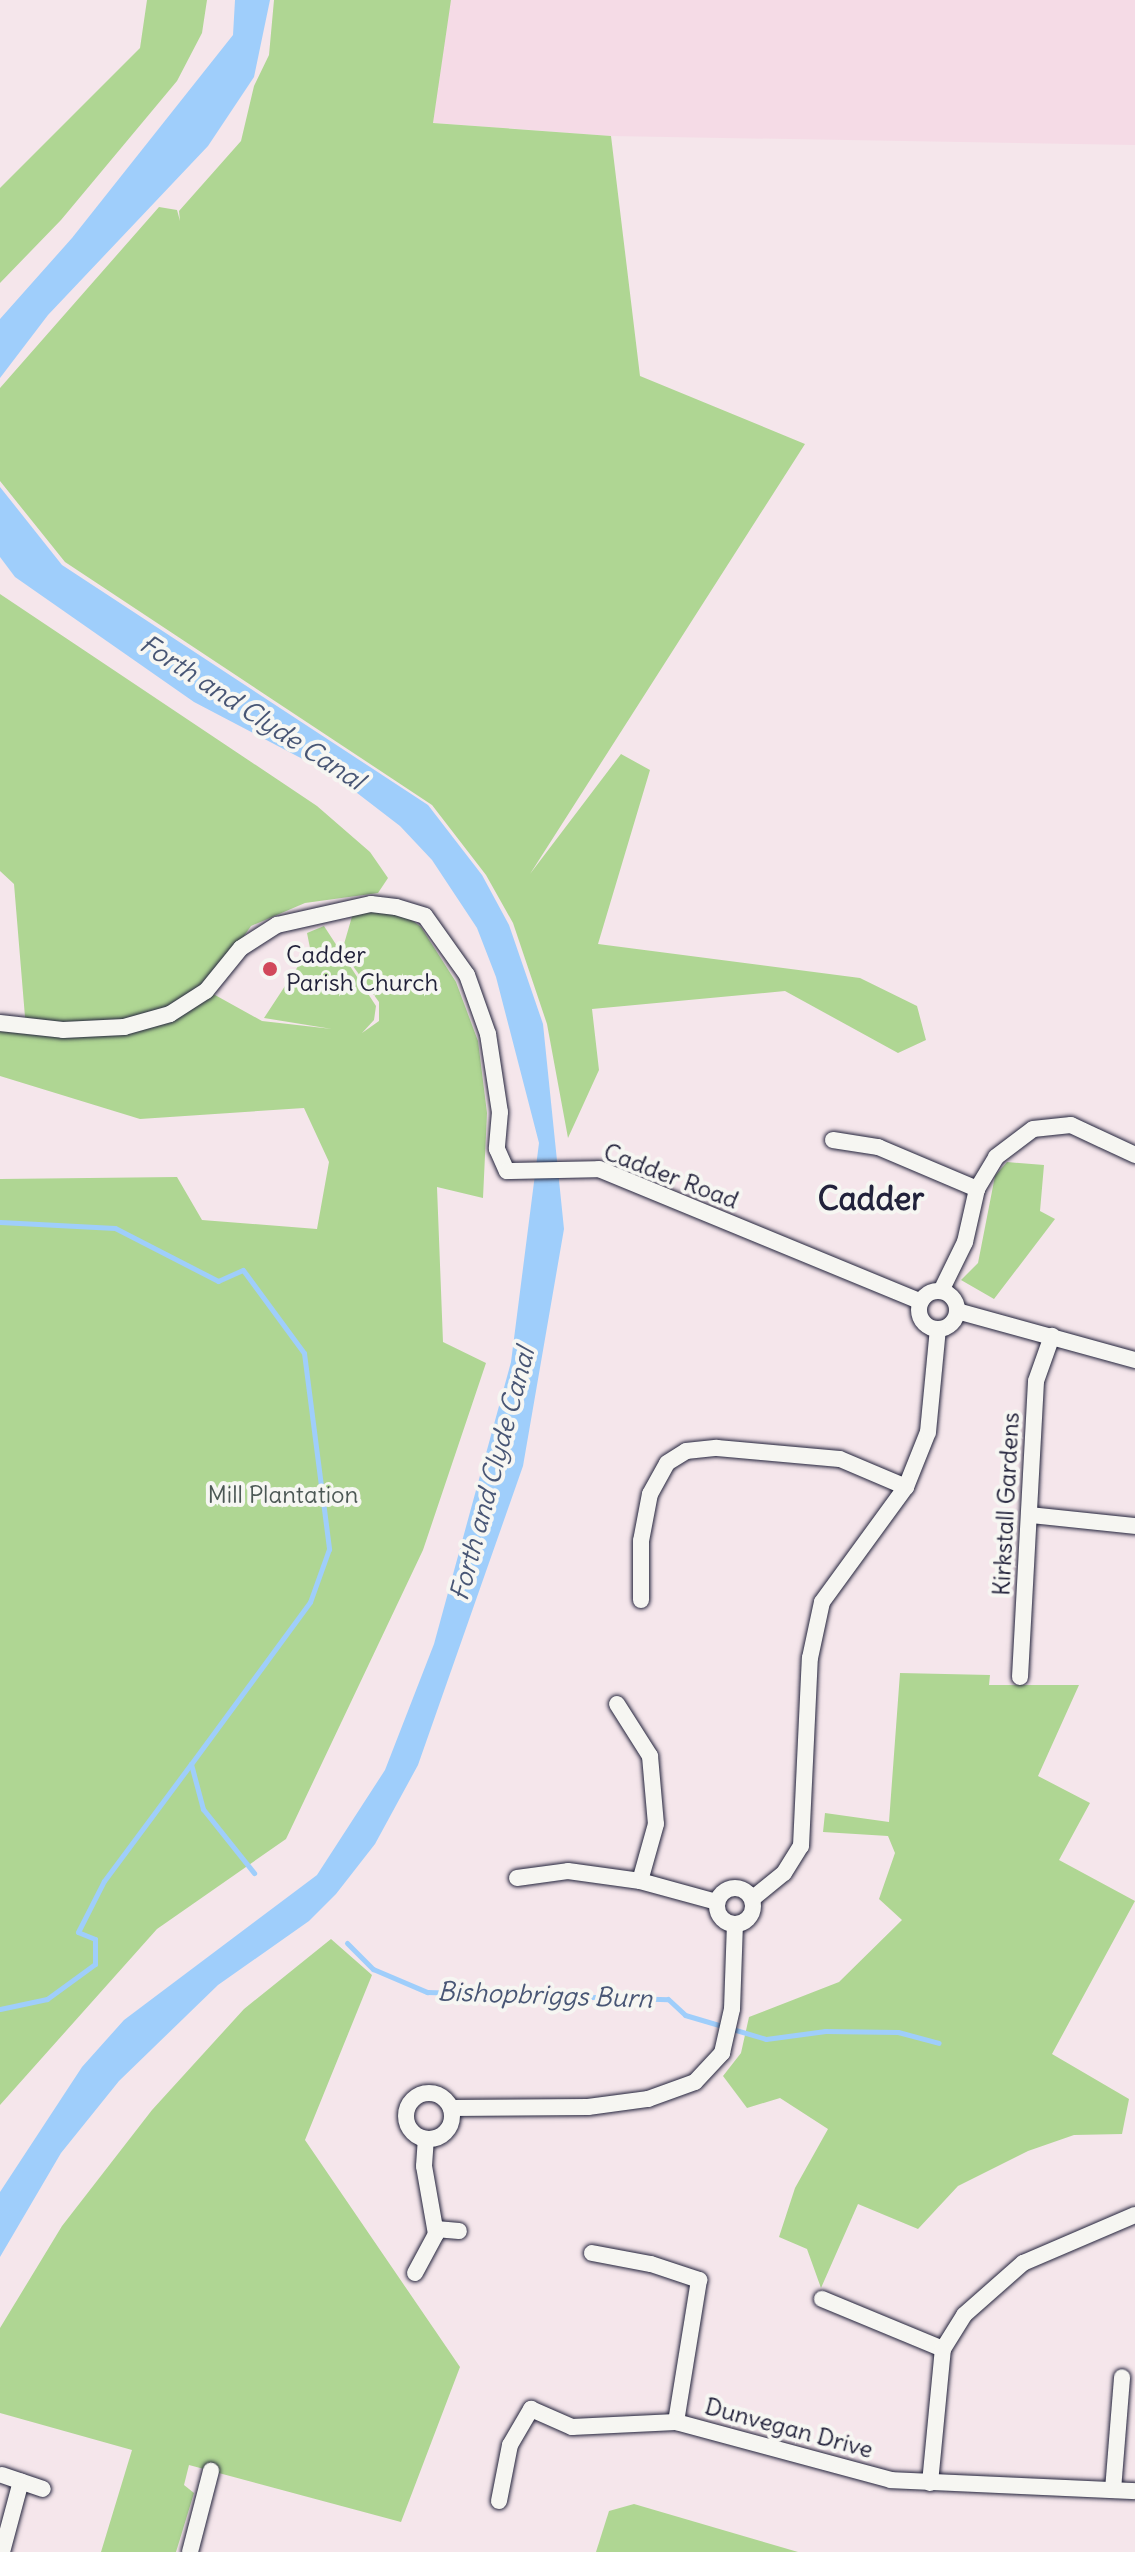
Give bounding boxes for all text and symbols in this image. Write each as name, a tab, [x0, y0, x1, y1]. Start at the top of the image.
water label: Forth and Clyde Canal	[134, 628, 370, 796]
place label: Cadder Parish Church	[286, 941, 438, 997]
marker: Cadder Parish Church	[261, 960, 279, 978]
street label: Cadder Road	[600, 1137, 742, 1215]
district label: Cadder	[818, 1180, 924, 1218]
water label: Forth and Clyde Canal	[443, 1344, 541, 1604]
street label: Kirkstall Gardens	[987, 1412, 1025, 1596]
park label: Mill Plantation	[207, 1481, 359, 1509]
water label: Bishopbriggs Burn	[437, 1976, 653, 2014]
street label: Dunvegan Drive	[702, 2392, 876, 2464]

